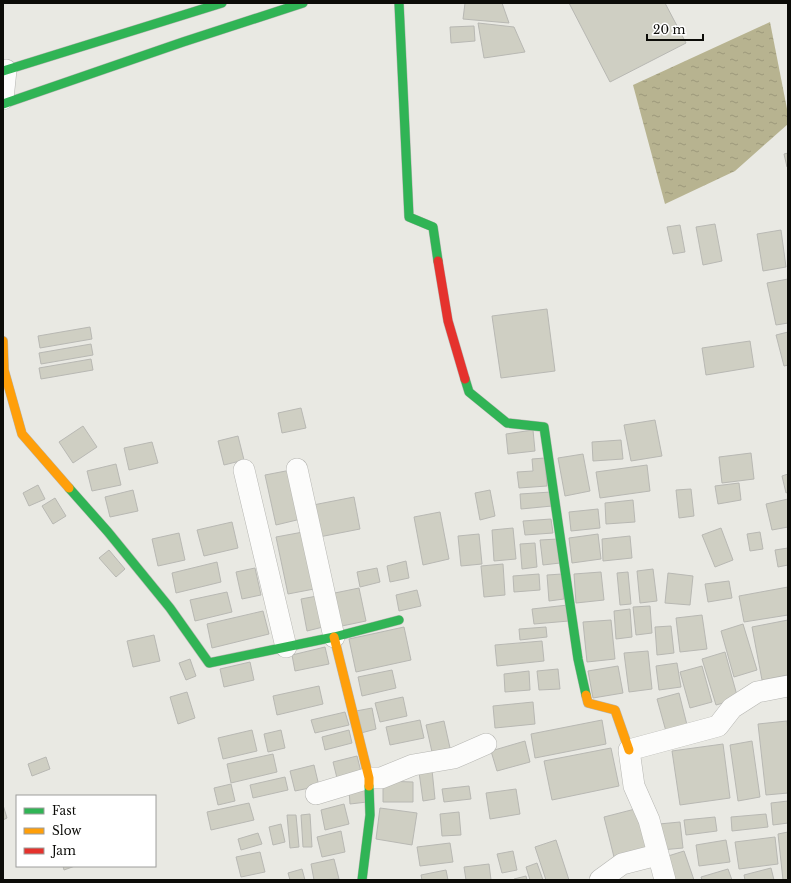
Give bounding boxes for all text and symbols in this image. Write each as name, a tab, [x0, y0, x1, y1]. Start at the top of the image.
scale bar	[647, 16, 703, 42]
text: 20 m	[653, 22, 685, 37]
legend	[16, 795, 156, 867]
text: Fast	[52, 803, 77, 818]
text: Slow	[52, 823, 82, 838]
text: Jam	[50, 843, 76, 858]

